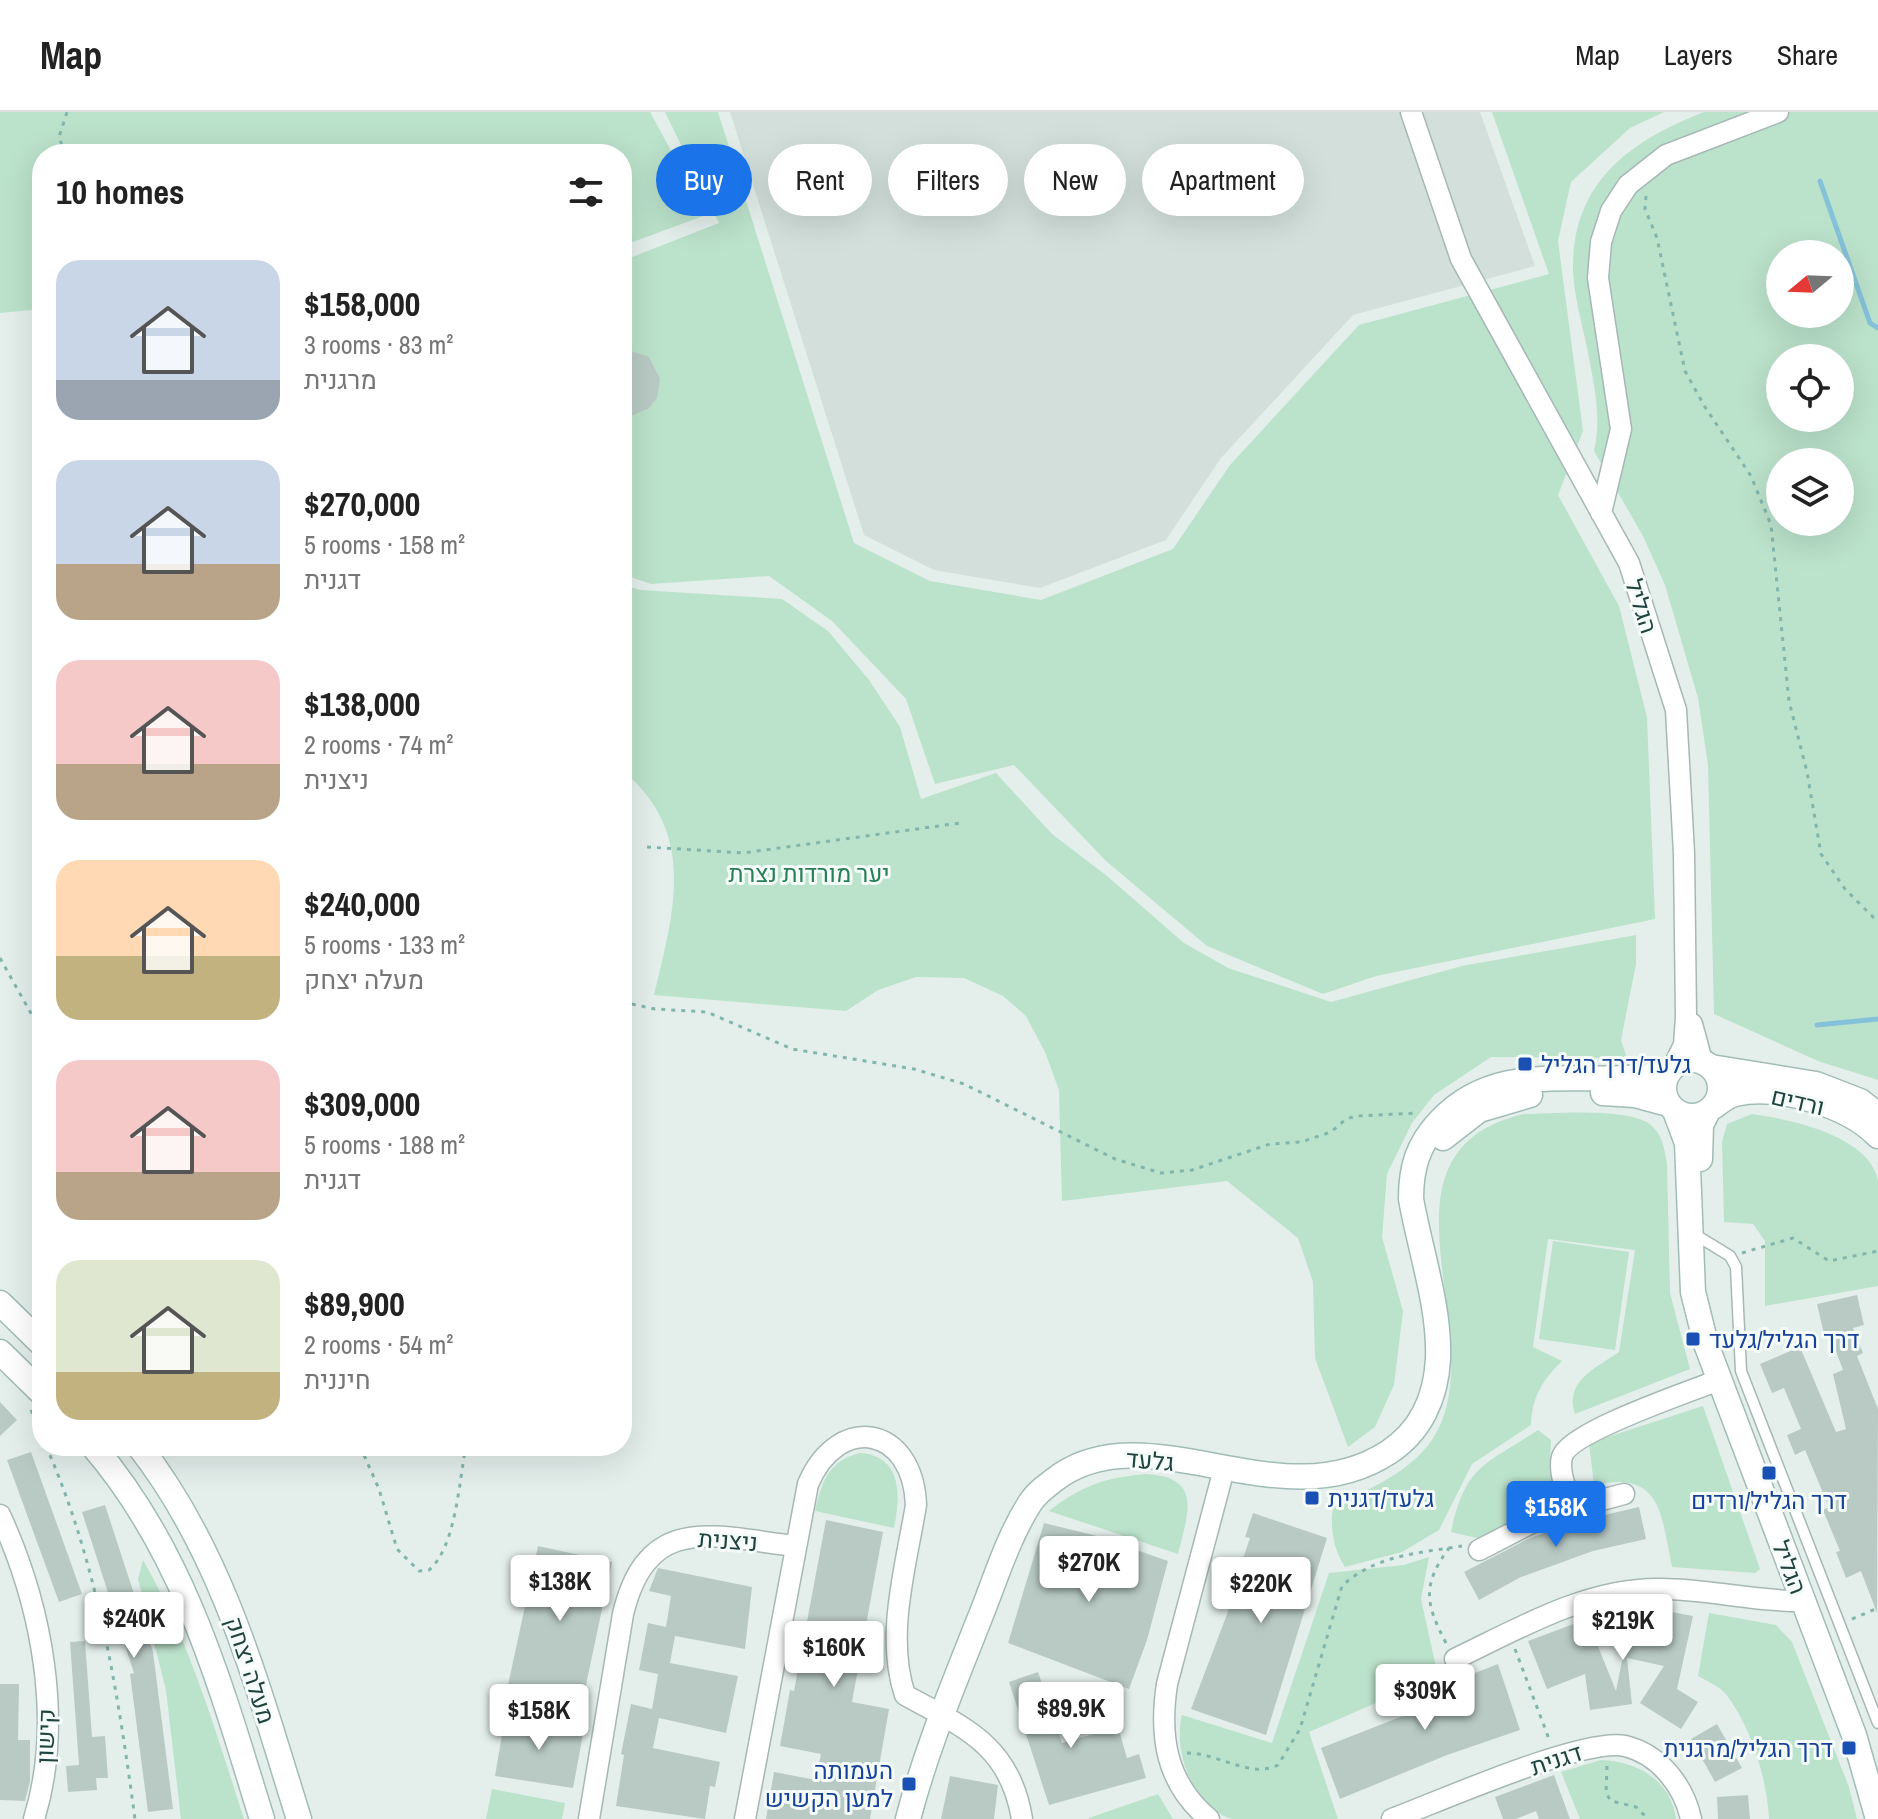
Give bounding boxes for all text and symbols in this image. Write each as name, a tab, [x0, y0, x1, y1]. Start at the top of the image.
text: Map	[40, 30, 102, 81]
text: Map	[1575, 36, 1620, 74]
text: Layers	[1664, 36, 1733, 74]
text: Share	[1777, 36, 1838, 74]
chip: Buy	[656, 144, 752, 216]
chip: Rent	[768, 144, 872, 216]
chip: Filters	[888, 144, 1008, 216]
chip: New	[1024, 144, 1126, 216]
chip: Apartment	[1142, 144, 1304, 216]
text: 10 homes	[56, 169, 185, 215]
icon: filters	[564, 170, 608, 214]
north arrow	[1766, 240, 1854, 328]
map controls	[1766, 240, 1854, 536]
text: $158,000	[304, 281, 420, 327]
icon: home	[120, 292, 216, 388]
text: 3 rooms · 83 m²	[304, 327, 453, 362]
button: locate	[1766, 344, 1854, 432]
text: מרגנית	[304, 362, 377, 397]
button: layers	[1766, 448, 1854, 536]
text: $270,000	[304, 481, 420, 527]
icon: home	[120, 492, 216, 588]
text: 5 rooms · 158 m²	[304, 527, 465, 562]
text: דגנית	[304, 562, 361, 597]
street label: הגליל	[1618, 575, 1666, 637]
text: $138,000	[304, 681, 420, 727]
icon: home	[120, 692, 216, 788]
text: 2 rooms · 74 m²	[304, 727, 453, 762]
text: ניצנית	[304, 762, 369, 797]
park label: יער מורדות נצרת	[728, 857, 890, 889]
text: $240,000	[304, 881, 420, 927]
icon: home	[120, 892, 216, 988]
text: 5 rooms · 133 m²	[304, 927, 465, 962]
text: מעלה יצחק	[304, 962, 424, 997]
place label: גלעד/דרך הגליל	[1541, 1048, 1691, 1080]
marker: גלעד/דרך הגליל	[1516, 1055, 1534, 1073]
street label: ורדים	[1768, 1079, 1828, 1123]
text: $309,000	[304, 1081, 420, 1127]
icon: home	[120, 1092, 216, 1188]
text: 5 rooms · 188 m²	[304, 1127, 465, 1162]
text: דגנית	[304, 1162, 361, 1197]
text: $89,900	[304, 1281, 405, 1327]
icon: home	[120, 1292, 216, 1388]
place label: דרך הגליל/גלעד	[1709, 1323, 1859, 1355]
text: 2 rooms · 54 m²	[304, 1327, 453, 1362]
marker: דרך הגליל/גלעד	[1684, 1330, 1702, 1348]
text: חיננית	[304, 1362, 371, 1397]
street label: גלעד	[1125, 1442, 1175, 1478]
marker: דרך הגליל/ורדים	[1760, 1464, 1778, 1482]
pin: $158K	[1500, 1481, 1612, 1549]
place label: גלעד/דגנית	[1328, 1482, 1434, 1514]
place label: דרך הגליל/ורדים	[1691, 1484, 1847, 1516]
marker: גלעד/דגנית	[1303, 1489, 1321, 1507]
text: $158K	[1525, 1489, 1587, 1524]
street label: ניצנית	[697, 1522, 759, 1558]
street label: הגליל	[1765, 1535, 1815, 1599]
pin: $270K	[1033, 1536, 1145, 1604]
text: $270K	[1058, 1544, 1120, 1579]
pin: $138K	[504, 1555, 616, 1623]
pin: $220K	[1205, 1557, 1317, 1625]
text: $138K	[529, 1563, 591, 1598]
text: $220K	[1230, 1565, 1292, 1600]
pin: $240K	[78, 1592, 190, 1660]
pin: $219K	[1567, 1594, 1679, 1662]
text: $240K	[103, 1600, 165, 1635]
text: $219K	[1592, 1602, 1654, 1637]
street label: מעלה יצחק	[219, 1612, 283, 1728]
pin: $160K	[778, 1621, 890, 1689]
text: $160K	[803, 1629, 865, 1664]
pin: $309K	[1369, 1664, 1481, 1732]
text: $309K	[1394, 1672, 1456, 1707]
pin: $89.9K	[1006, 1682, 1136, 1750]
pin: $158K	[483, 1684, 595, 1752]
text: $89.9K	[1037, 1690, 1105, 1725]
text: $158K	[508, 1692, 570, 1727]
street label: קישון	[28, 1708, 62, 1764]
place label: דרך הגליל/מרגנית	[1663, 1732, 1833, 1764]
street label: דגנית	[1526, 1736, 1586, 1782]
marker: דרך הגליל/מרגנית	[1840, 1739, 1858, 1757]
place label: העמותה למען הקשיש	[765, 1754, 893, 1814]
marker: העמותה למען הקשיש	[900, 1775, 918, 1793]

